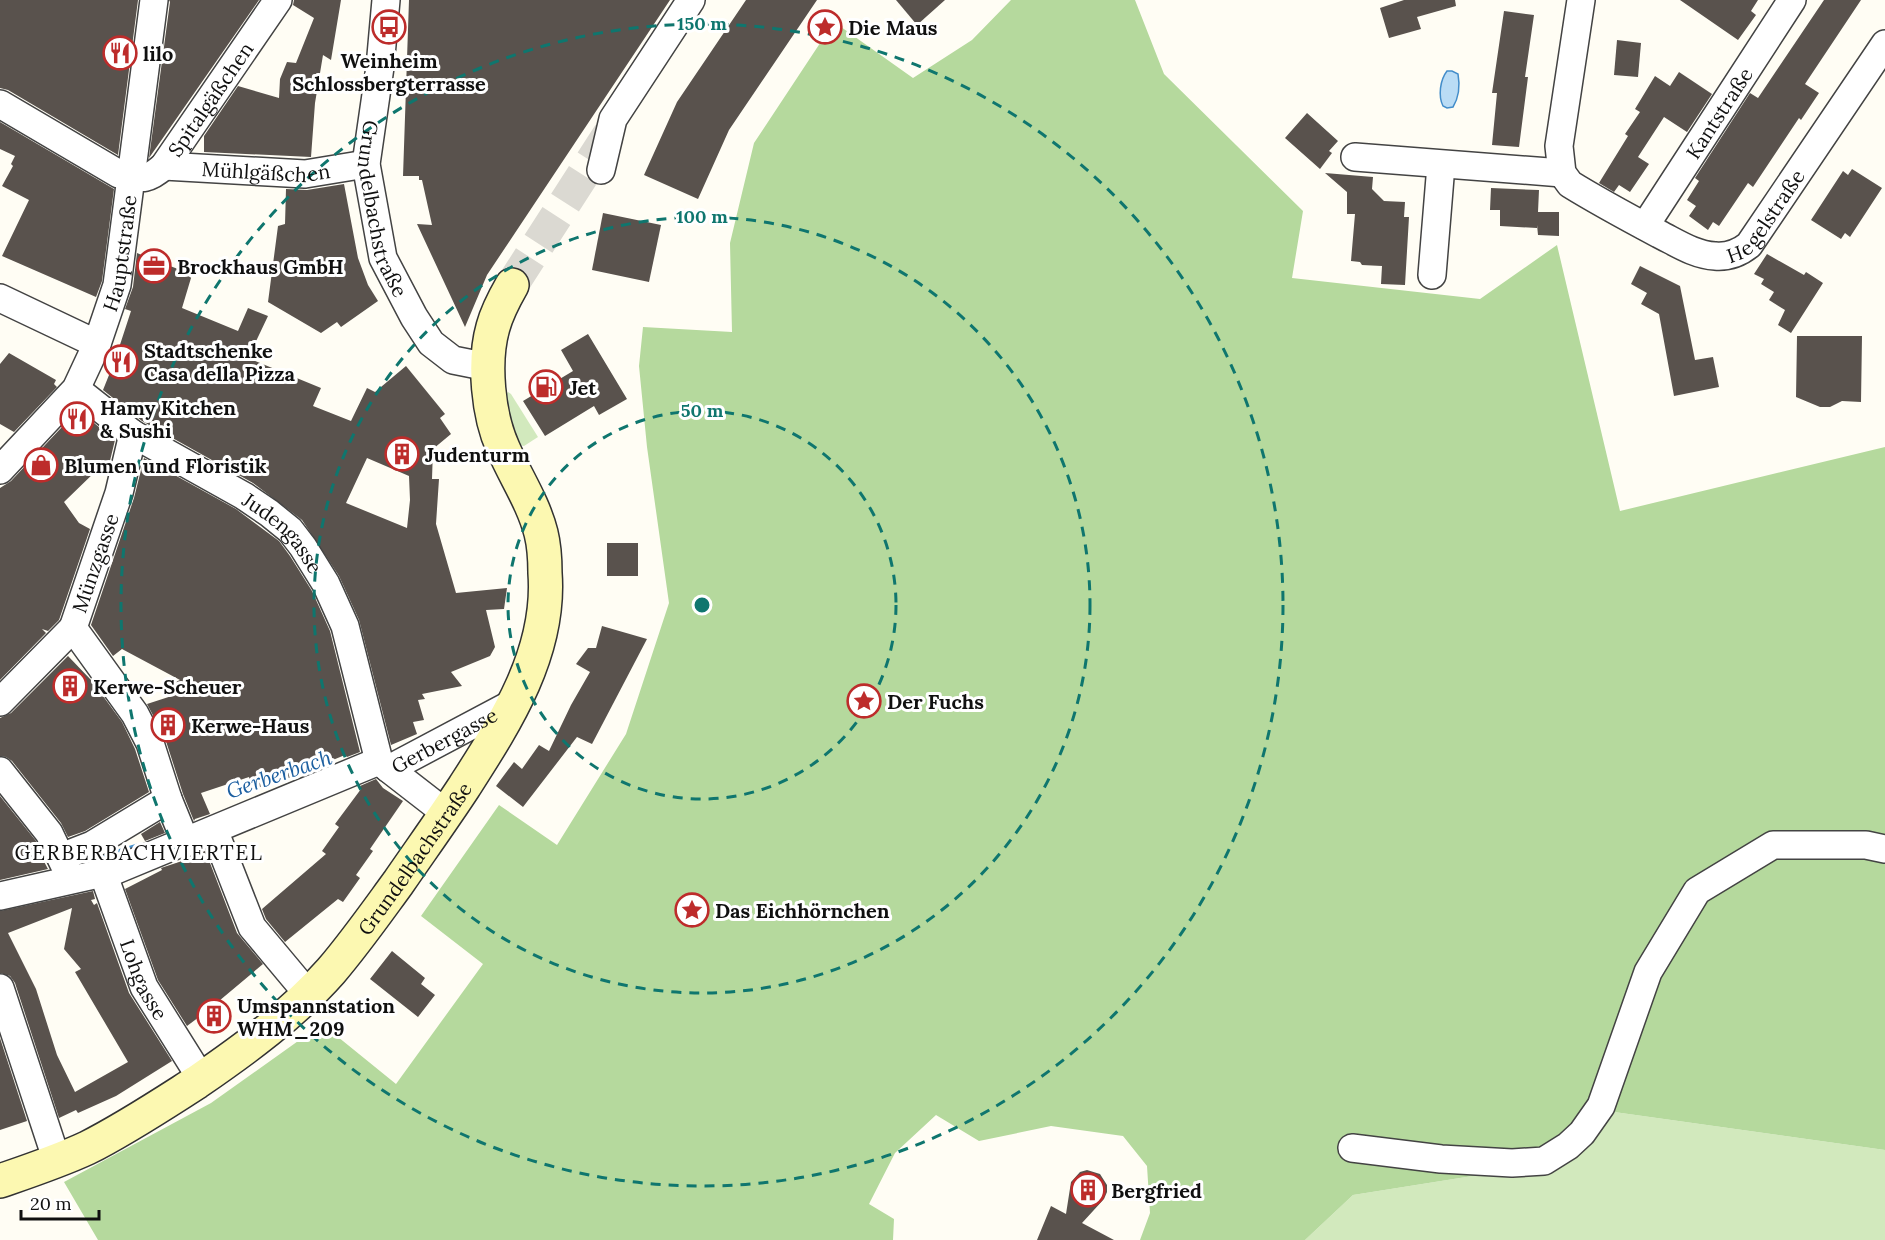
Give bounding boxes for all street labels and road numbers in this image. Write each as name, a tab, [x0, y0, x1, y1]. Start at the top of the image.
street label: Spitalgäßchen	[162, 37, 258, 161]
street label: Kantstraße	[1680, 62, 1758, 163]
street label: Grundelbachstraße	[353, 119, 414, 301]
street label: Mühlgäßchen	[201, 156, 332, 187]
street label: Hegelstraße	[1723, 164, 1809, 268]
street label: Hauptstraße	[97, 193, 141, 314]
street label: Judengasse	[238, 486, 329, 578]
street label: Münzgasse	[66, 510, 124, 616]
street label: Gerbergasse	[387, 701, 501, 778]
street label: Grundelbachstraße	[352, 777, 477, 940]
street label: Lohgasse	[115, 936, 174, 1024]

